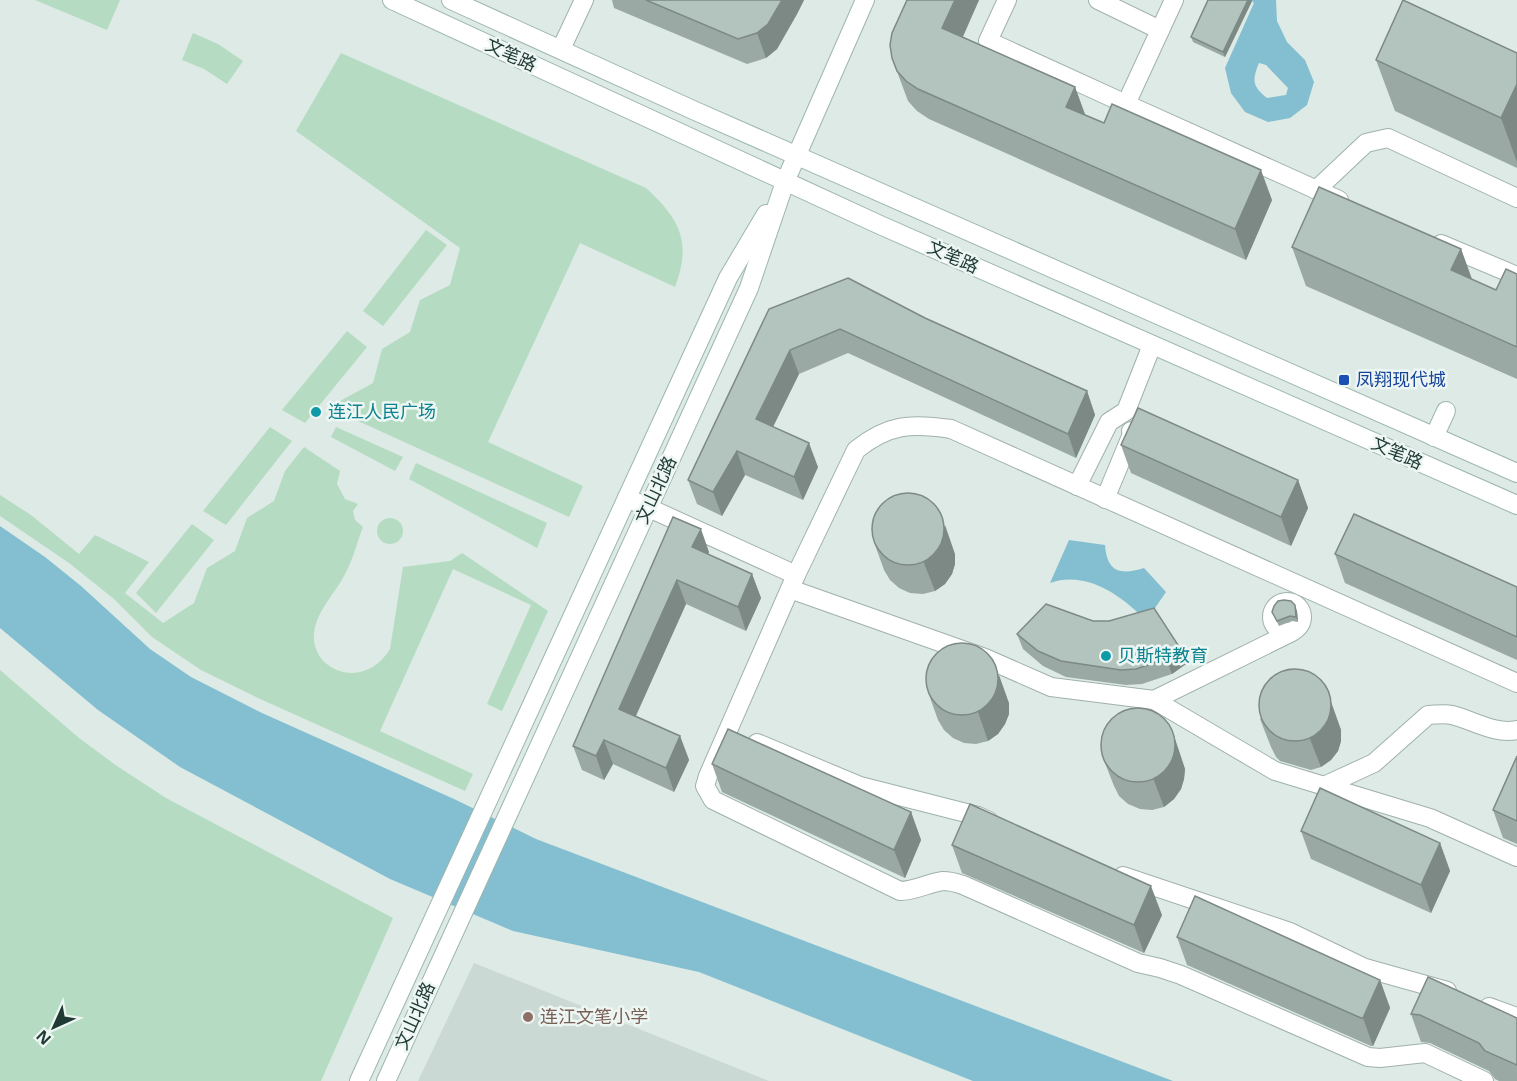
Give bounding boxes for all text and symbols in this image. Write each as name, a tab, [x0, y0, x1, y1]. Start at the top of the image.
street label: 文笔路	[482, 32, 541, 76]
street label: 文笔路	[924, 234, 983, 278]
place label: 凤翔现代城	[1356, 367, 1446, 391]
marker: 凤翔现代城	[1337, 373, 1351, 387]
place label: 连江人民广场	[328, 399, 436, 423]
marker: 连江人民广场	[309, 405, 323, 419]
street label: 文笔路	[1368, 430, 1427, 474]
street label: 文山北路	[629, 452, 681, 527]
place label: 贝斯特教育	[1118, 643, 1208, 667]
marker: 贝斯特教育	[1099, 649, 1113, 663]
street label: 文山北路	[388, 978, 440, 1053]
north arrow	[24, 997, 84, 1057]
place label: 连江文笔小学	[540, 1004, 648, 1028]
marker: 连江文笔小学	[521, 1010, 535, 1024]
text: N	[31, 1025, 56, 1050]

